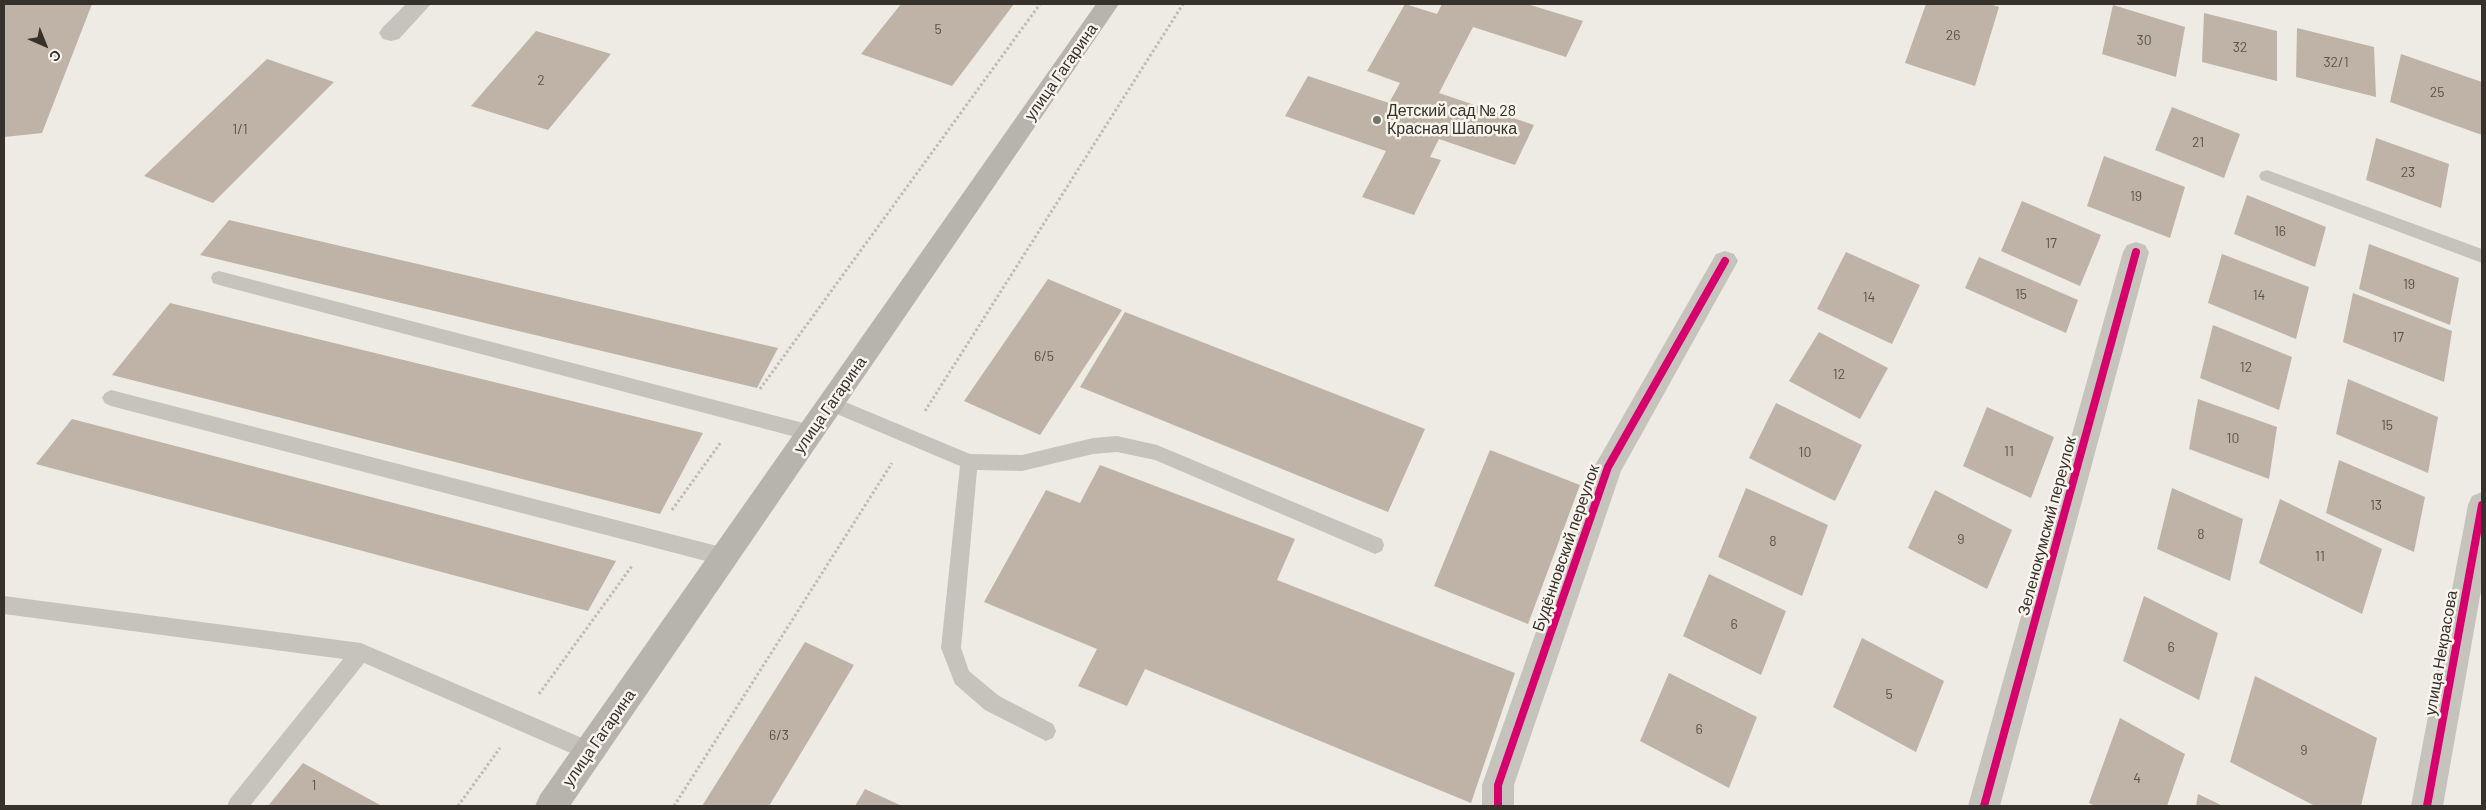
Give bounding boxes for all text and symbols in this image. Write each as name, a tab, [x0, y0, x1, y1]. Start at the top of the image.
north arrow	[20, 20, 70, 70]
street label: улица Гагарина	[1020, 20, 1102, 124]
house number: 5	[934, 21, 942, 37]
house number: 26	[1946, 27, 1960, 43]
house number: 30	[2136, 32, 2152, 48]
house number: 32	[2233, 39, 2247, 55]
text: С	[46, 47, 65, 66]
house number: 32/1	[2323, 54, 2349, 70]
house number: 2	[537, 72, 545, 88]
house number: 25	[2430, 84, 2444, 100]
place label: Детский сад № 28 Красная Шапочка	[1387, 101, 1517, 139]
marker: Детский сад № 28 Красная Шапочка	[1371, 114, 1383, 126]
house number: 1/1	[232, 121, 248, 137]
house number: 21	[2192, 134, 2204, 150]
house number: 23	[2401, 164, 2415, 180]
house number: 19	[2130, 188, 2142, 204]
house number: 16	[2274, 223, 2286, 239]
house number: 17	[2045, 235, 2057, 251]
house number: 19	[2403, 276, 2415, 292]
house number: 15	[2015, 286, 2027, 302]
house number: 14	[2253, 287, 2265, 303]
house number: 14	[1863, 289, 1875, 305]
house number: 17	[2392, 329, 2404, 345]
house number: 6/5	[1034, 348, 1054, 364]
street label: улица Гагарина	[789, 353, 871, 457]
house number: 12	[2240, 359, 2252, 375]
house number: 12	[1833, 366, 1845, 382]
house number: 15	[2381, 417, 2393, 433]
house number: 10	[2227, 430, 2239, 446]
street label: Зеленокумский переулок	[2014, 434, 2080, 618]
house number: 11	[2004, 443, 2014, 459]
house number: 10	[1799, 444, 1811, 460]
street label: Будённовский переулок	[1528, 462, 1604, 634]
house number: 13	[2370, 497, 2382, 513]
house number: 8	[2197, 526, 2205, 542]
house number: 9	[1957, 531, 1965, 547]
house number: 8	[1769, 533, 1777, 549]
house number: 11	[2315, 548, 2325, 564]
street label: улица Некрасова	[2421, 589, 2461, 717]
house number: 6	[1730, 616, 1738, 632]
house number: 6	[2167, 639, 2175, 655]
street label: улица Гагарина	[558, 686, 640, 790]
house number: 5	[1885, 686, 1893, 702]
house number: 6	[1695, 721, 1703, 737]
house number: 6/3	[769, 727, 789, 743]
house number: 9	[2300, 742, 2308, 758]
house number: 4	[2133, 770, 2141, 786]
house number: 1	[312, 777, 316, 793]

